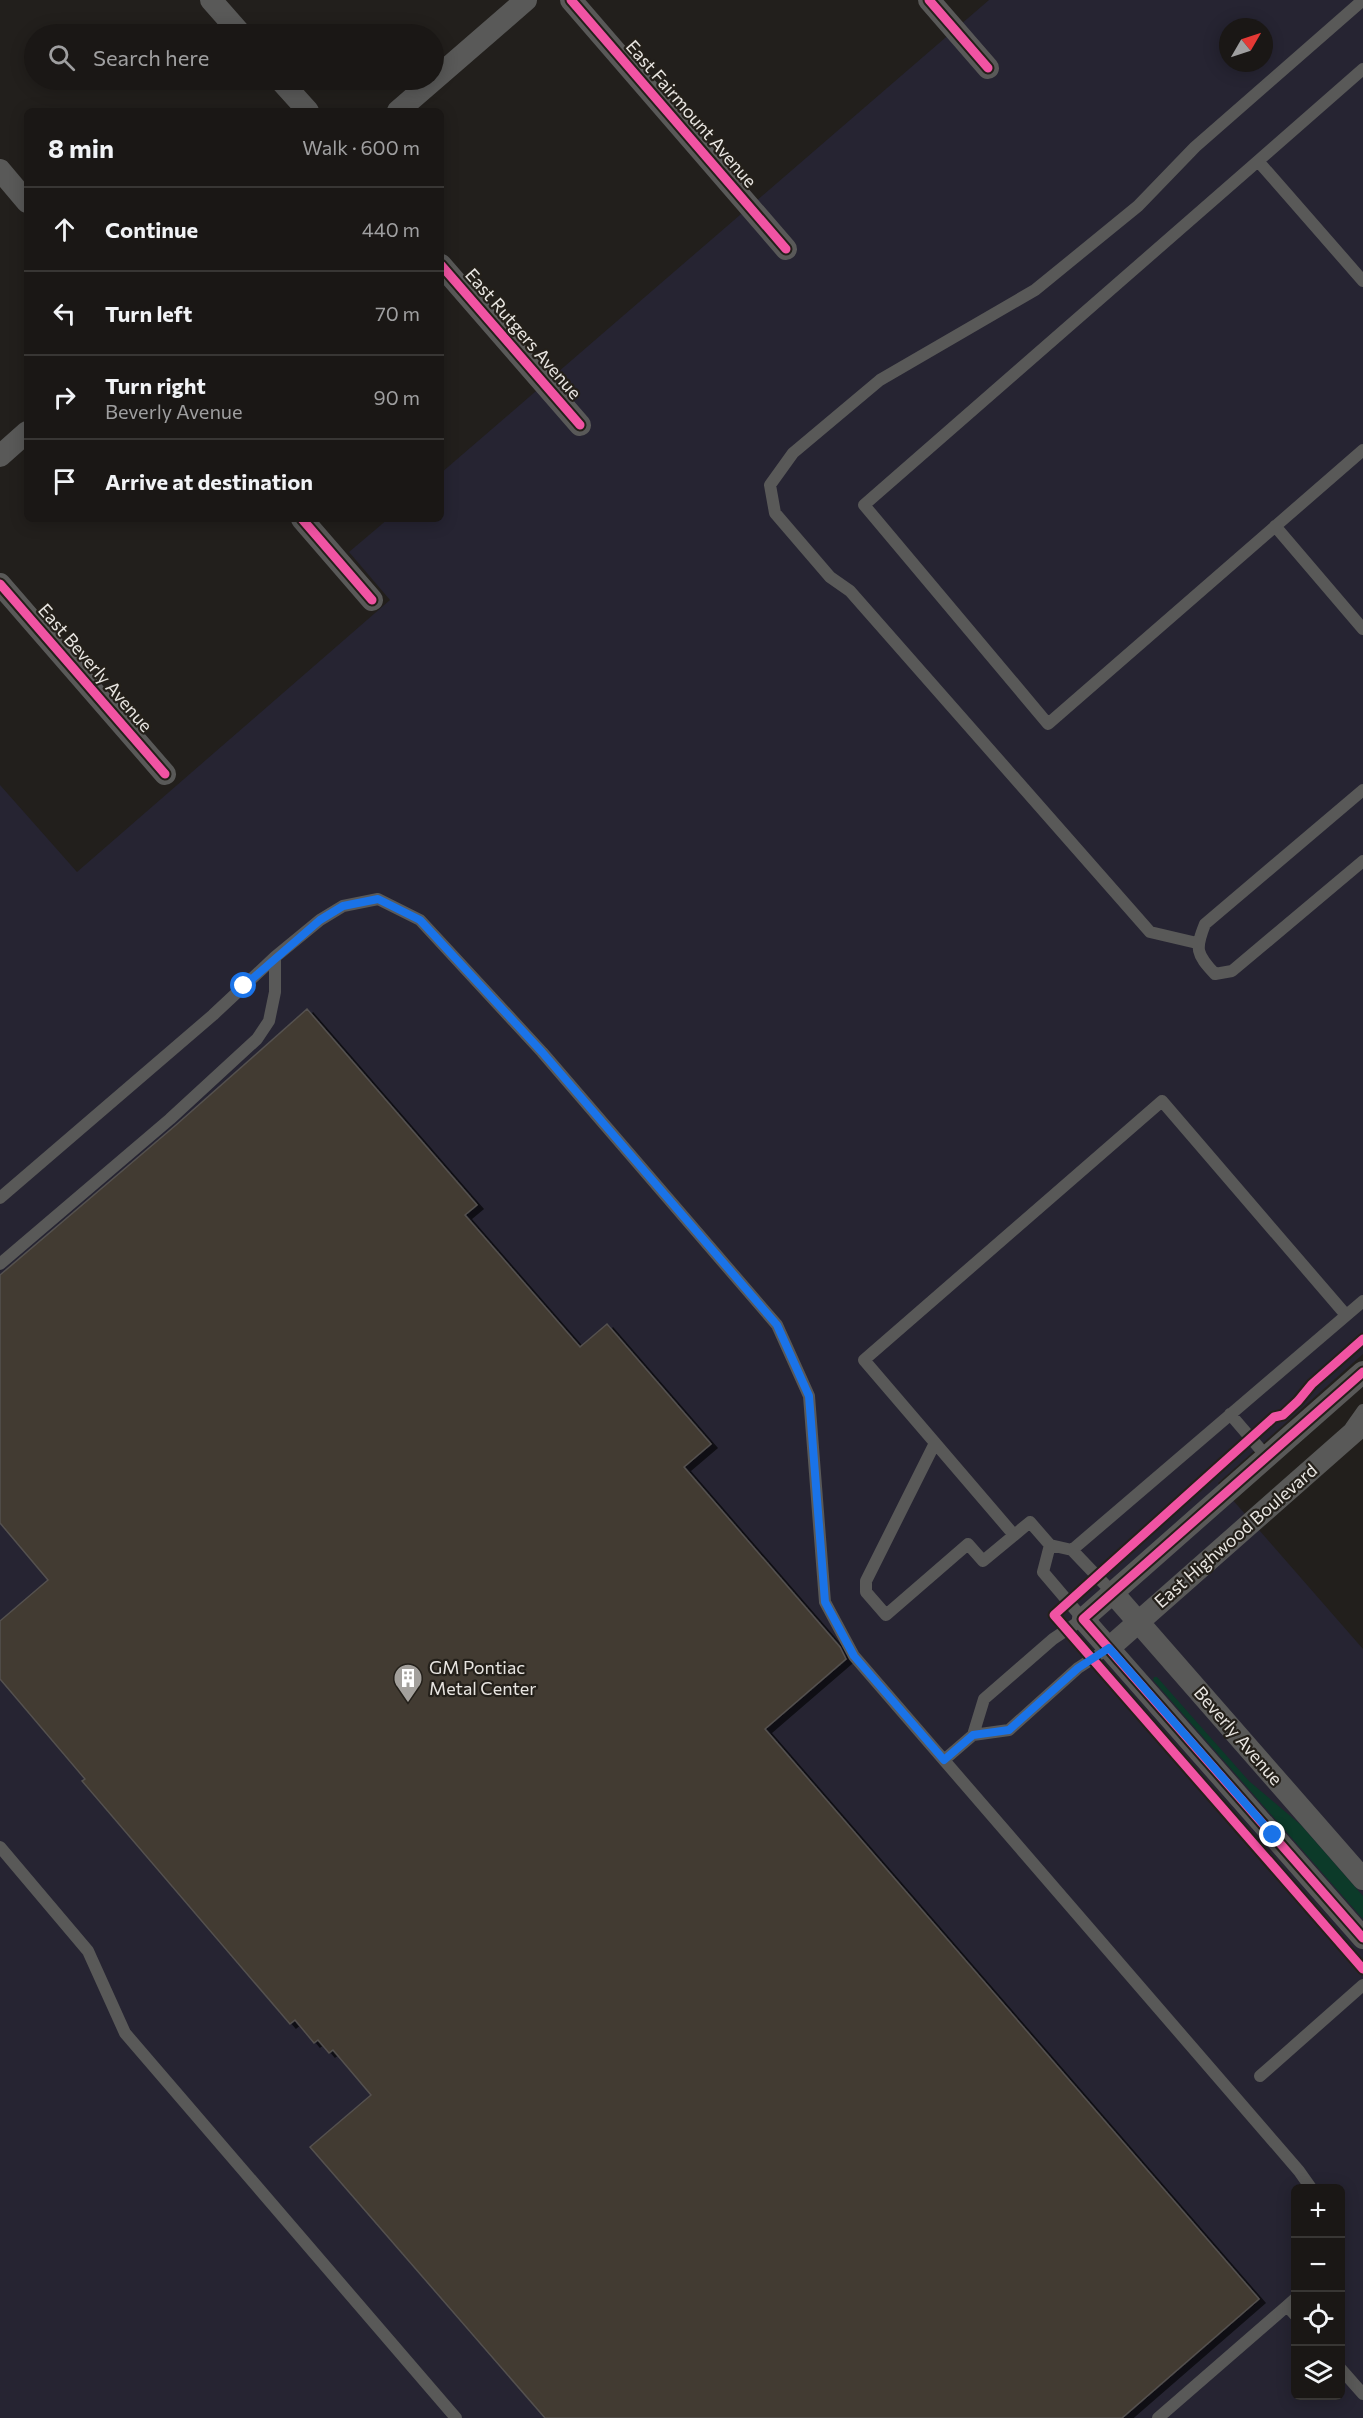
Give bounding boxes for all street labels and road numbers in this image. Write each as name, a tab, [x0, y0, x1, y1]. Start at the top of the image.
street label: East Fairmount Avenue	[622, 35, 762, 191]
street label: East Rutgers Avenue	[461, 263, 587, 403]
street label: East Beverly Avenue	[34, 599, 157, 736]
street label: East Highwood Boulevard	[1149, 1459, 1321, 1612]
street label: Beverly Avenue	[1190, 1681, 1288, 1789]

